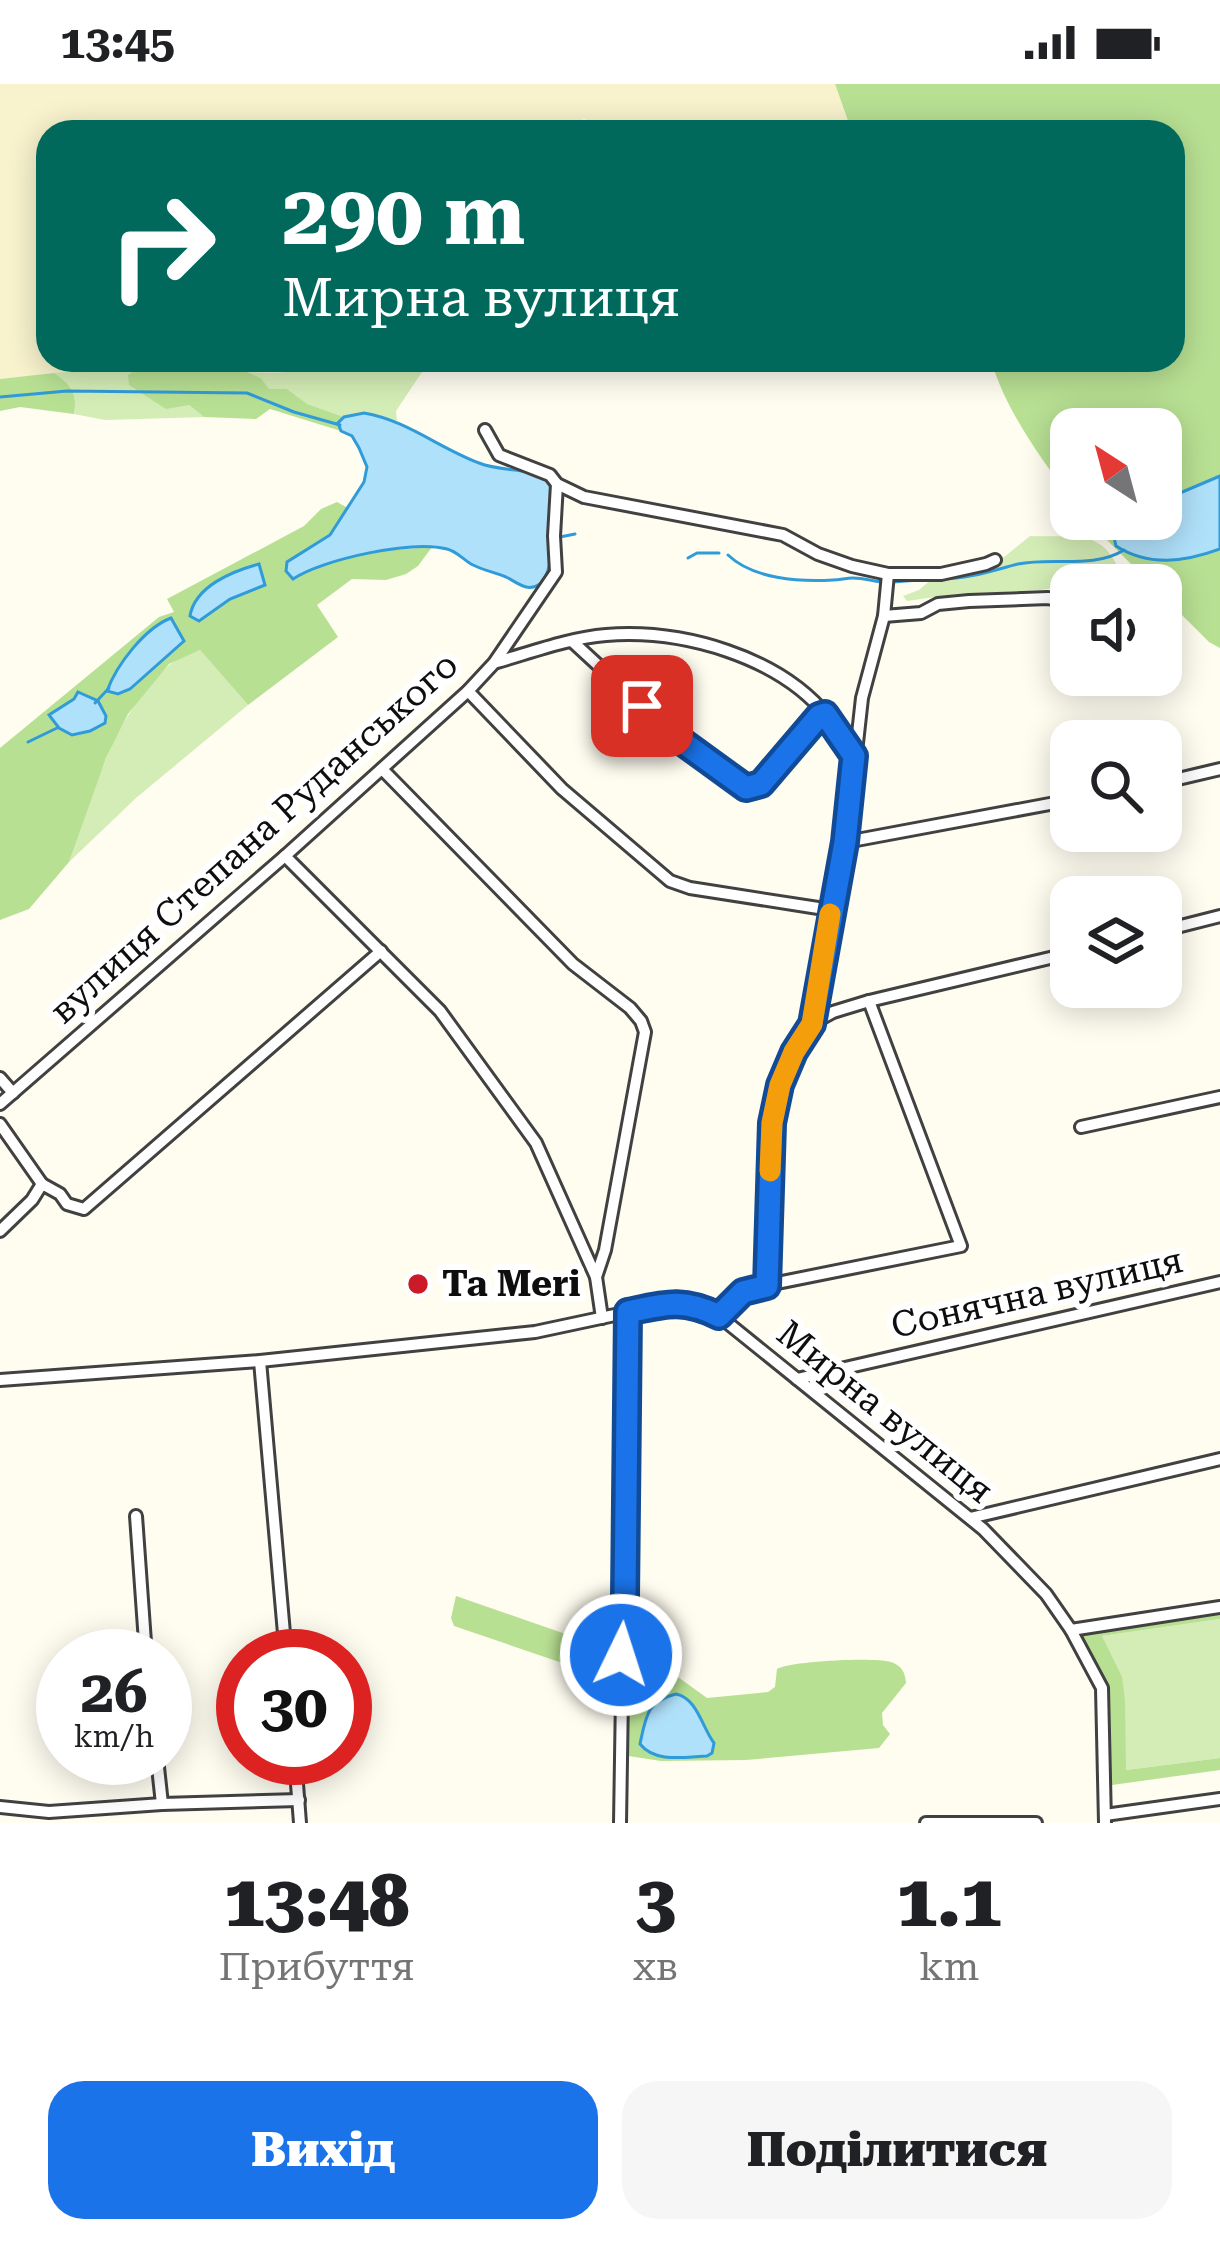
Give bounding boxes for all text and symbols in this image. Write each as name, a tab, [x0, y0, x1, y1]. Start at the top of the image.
text: 13:45	[60, 16, 175, 69]
text: 290 m	[282, 166, 525, 264]
icon: right	[84, 168, 240, 324]
text: Мирна вулиця	[282, 266, 680, 329]
north arrow	[1050, 408, 1182, 540]
map controls	[1050, 408, 1182, 1008]
button: sound	[1050, 564, 1182, 696]
street label: вулиця Степана Руданського	[42, 644, 466, 1032]
pin	[591, 655, 693, 757]
icon: arrive	[609, 673, 675, 739]
button: search	[1050, 720, 1182, 852]
button: layers	[1050, 876, 1182, 1008]
street label: Сонячна вулиця	[887, 1239, 1187, 1347]
place label: Ta Meri	[442, 1263, 581, 1305]
marker: Ta Meri	[405, 1271, 431, 1297]
street label: Мирна вулиця	[769, 1312, 1001, 1512]
position arrow	[558, 1592, 684, 1718]
speed limit sign: 30	[216, 1629, 372, 1785]
text: 26	[80, 1656, 148, 1727]
text: km/h	[74, 1719, 154, 1754]
text: 13:48	[224, 1859, 409, 1944]
text: 3	[636, 1859, 676, 1944]
text: 1.1	[897, 1859, 1001, 1944]
text: Прибуття	[219, 1944, 415, 1990]
text: хв	[633, 1944, 678, 1990]
text: km	[919, 1944, 979, 1990]
button: Вихід	[48, 2081, 598, 2219]
button: Поділитися	[622, 2081, 1172, 2219]

